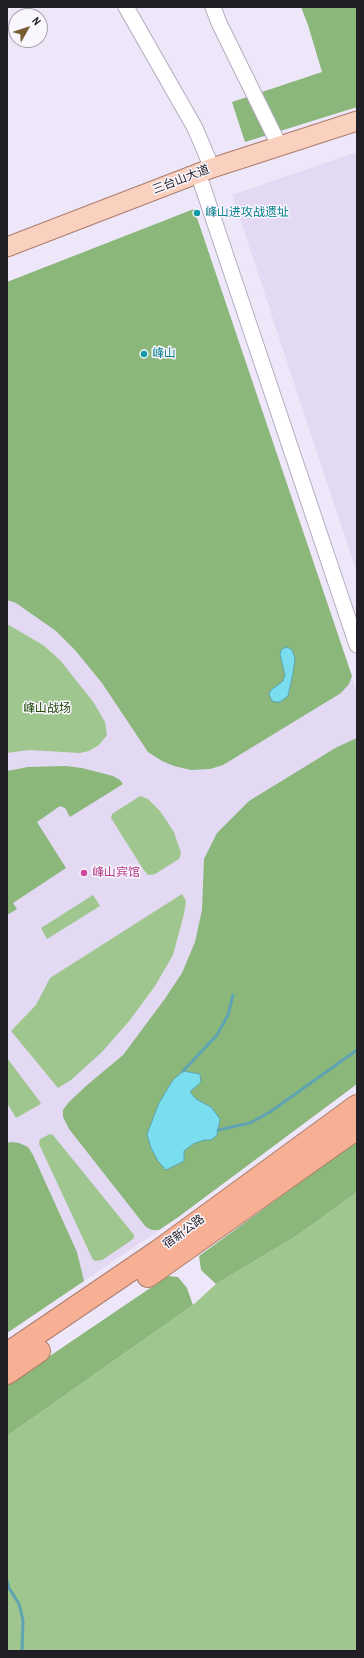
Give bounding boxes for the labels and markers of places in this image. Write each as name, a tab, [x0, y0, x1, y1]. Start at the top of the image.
place label: 峰山进攻战遗址	[205, 206, 289, 220]
marker: 峰山进攻战遗址	[192, 208, 202, 218]
place label: 峰山	[152, 347, 176, 361]
marker: 峰山	[139, 349, 149, 359]
place label: 峰山宾馆	[92, 866, 140, 880]
marker: 峰山宾馆	[79, 868, 89, 878]

